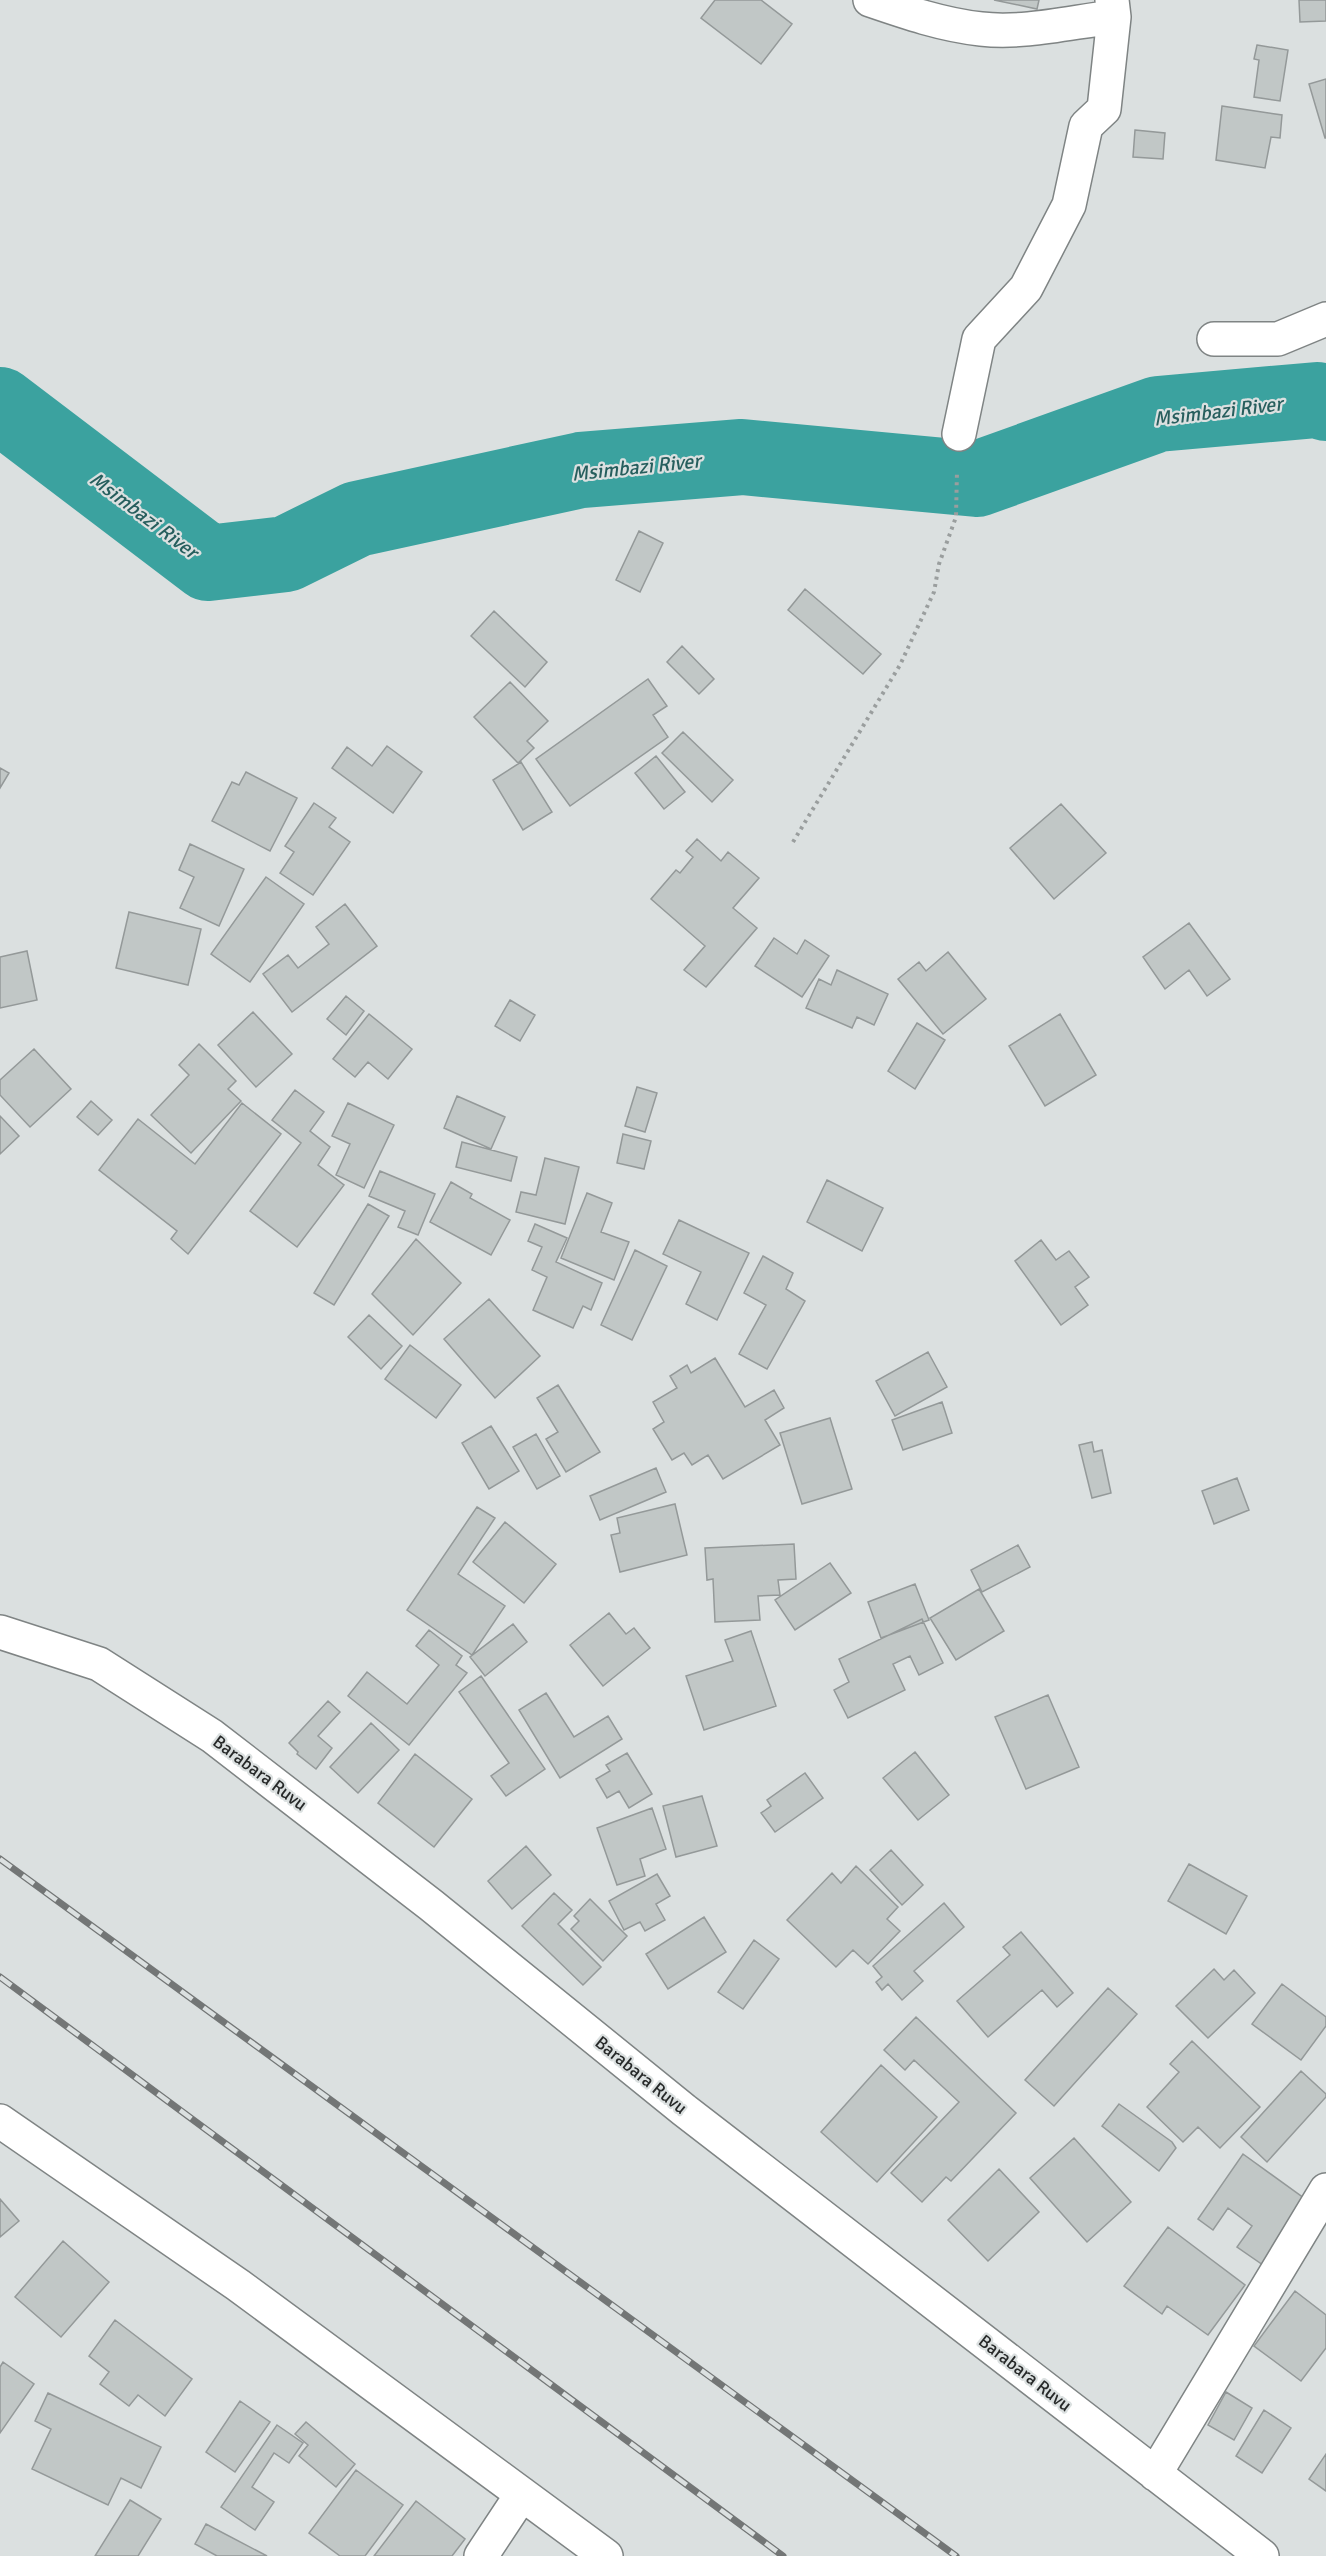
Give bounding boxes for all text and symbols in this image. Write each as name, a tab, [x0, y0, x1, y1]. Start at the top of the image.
water label: Msimbazi River	[1152, 391, 1286, 432]
water label: Msimbazi River	[571, 448, 704, 487]
water label: Msimbazi River	[85, 467, 205, 566]
street label: Barabara Ruvu	[209, 1730, 311, 1816]
street label: Barabara Ruvu	[591, 2031, 691, 2119]
street label: Barabara Ruvu	[974, 2330, 1076, 2416]

